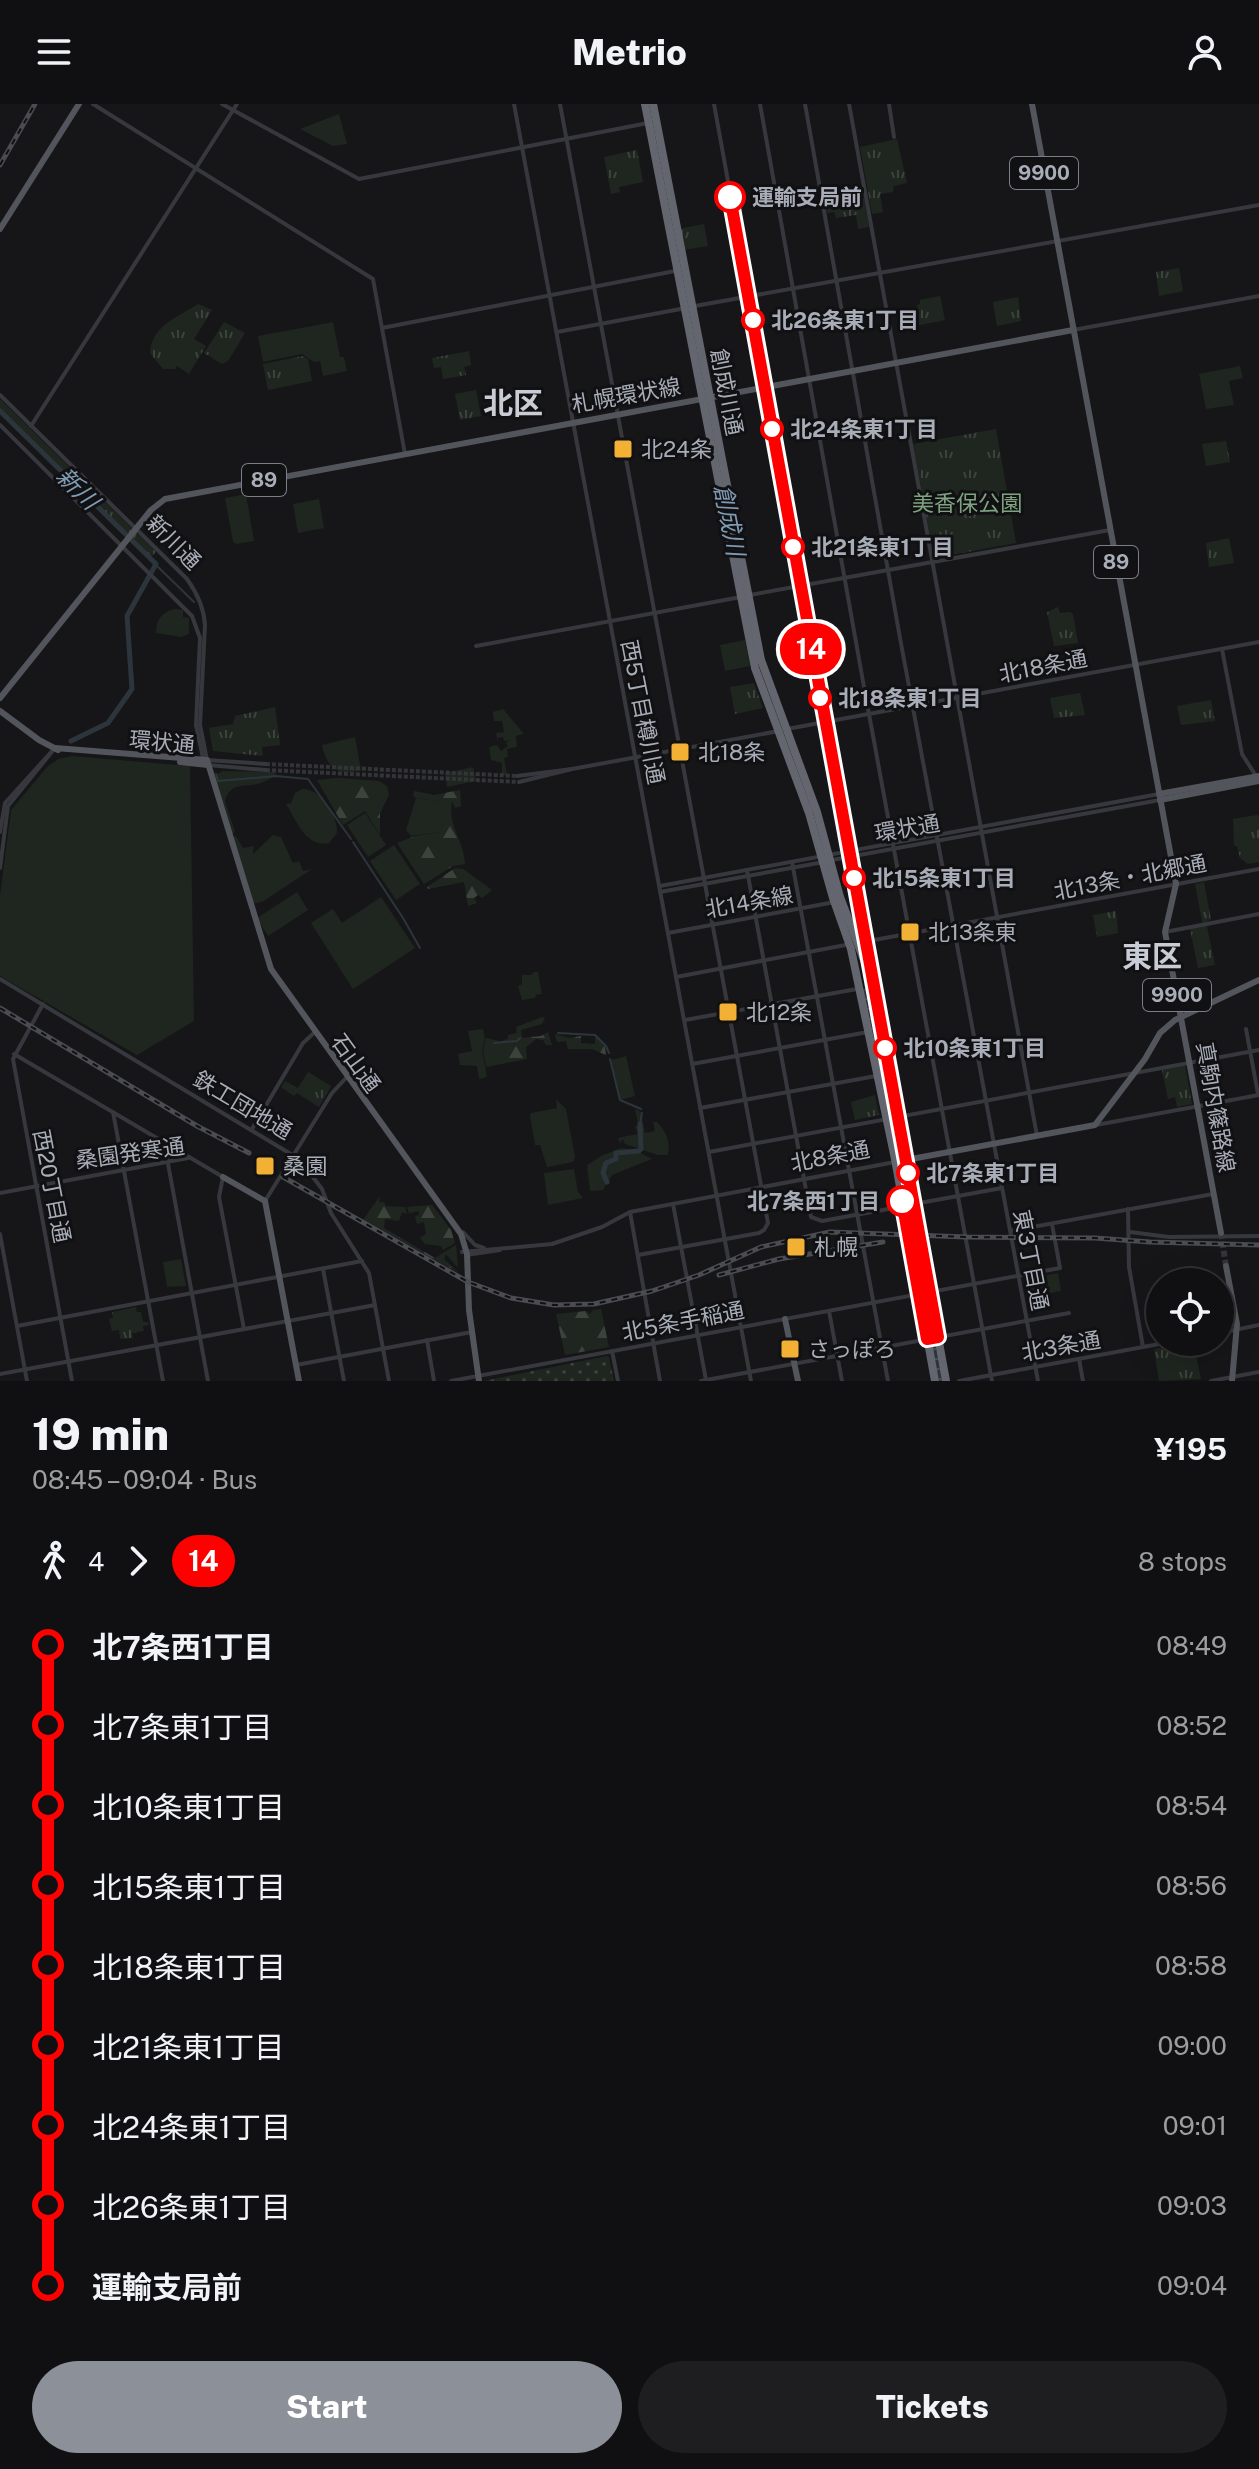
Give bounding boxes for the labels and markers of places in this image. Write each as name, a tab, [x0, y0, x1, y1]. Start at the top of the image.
marker: 運輸支局前	[715, 182, 745, 212]
place label: 運輸支局前	[752, 184, 862, 210]
place label: 北26条東1丁目	[771, 307, 919, 333]
marker: 北26条東1丁目	[742, 309, 764, 331]
place label: 北24条東1丁目	[790, 416, 938, 442]
marker: 北24条東1丁目	[761, 418, 783, 440]
place label: 北24条	[641, 436, 712, 462]
marker: 北24条	[612, 438, 634, 460]
place label: 北21条東1丁目	[811, 534, 954, 560]
marker: 北21条東1丁目	[782, 536, 804, 558]
place label: 北18条東1丁目	[838, 685, 982, 711]
marker: 北18条東1丁目	[809, 687, 831, 709]
place label: 北18条	[698, 739, 765, 765]
marker: 北18条	[669, 741, 691, 763]
place label: 北15条東1丁目	[872, 865, 1016, 891]
marker: 北15条東1丁目	[843, 867, 865, 889]
place label: 北13条東	[928, 919, 1017, 945]
marker: 北13条東	[899, 921, 921, 943]
place label: 北12条	[746, 999, 812, 1025]
marker: 北12条	[717, 1001, 739, 1023]
place label: 北10条東1丁目	[903, 1035, 1046, 1061]
marker: 北10条東1丁目	[874, 1037, 896, 1059]
place label: 桑園	[283, 1153, 327, 1179]
marker: 桑園	[254, 1155, 276, 1177]
place label: 北7条東1丁目	[926, 1160, 1059, 1186]
marker: 北7条東1丁目	[897, 1162, 919, 1184]
marker: 北7条西1丁目	[887, 1186, 917, 1216]
place label: 北7条西1丁目	[747, 1188, 880, 1214]
place label: 札幌	[814, 1234, 858, 1260]
marker: 札幌	[785, 1236, 807, 1258]
place label: さっぽろ	[808, 1336, 896, 1362]
marker: さっぽろ	[779, 1338, 801, 1360]

